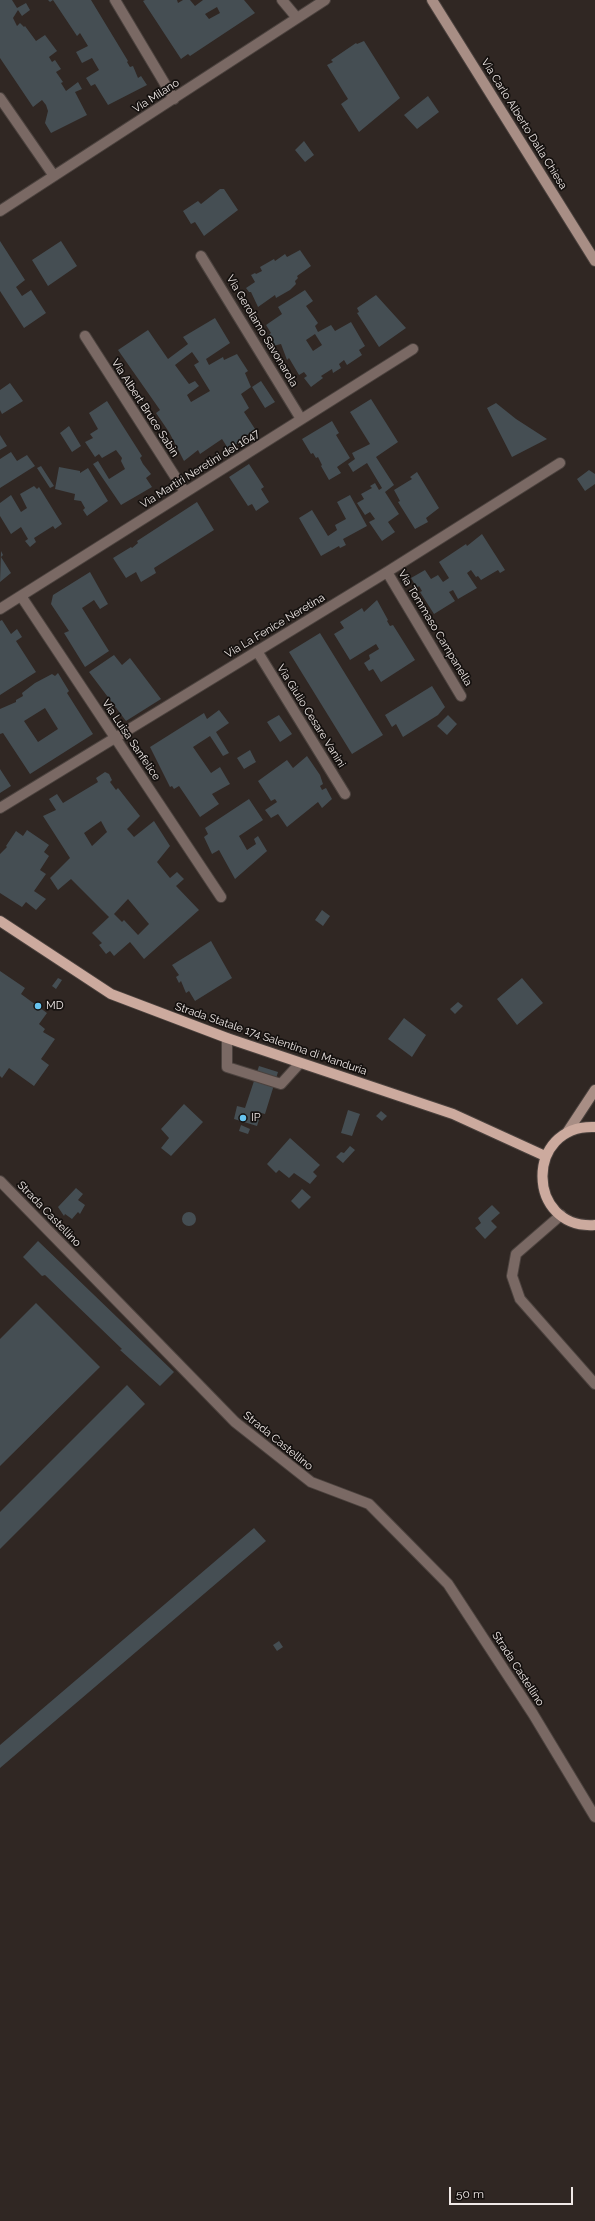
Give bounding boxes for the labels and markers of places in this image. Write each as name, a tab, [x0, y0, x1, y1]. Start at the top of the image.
place label: MD	[46, 999, 64, 1013]
marker: MD	[33, 1001, 43, 1011]
place label: IP	[251, 1111, 261, 1125]
marker: IP	[238, 1113, 248, 1123]

